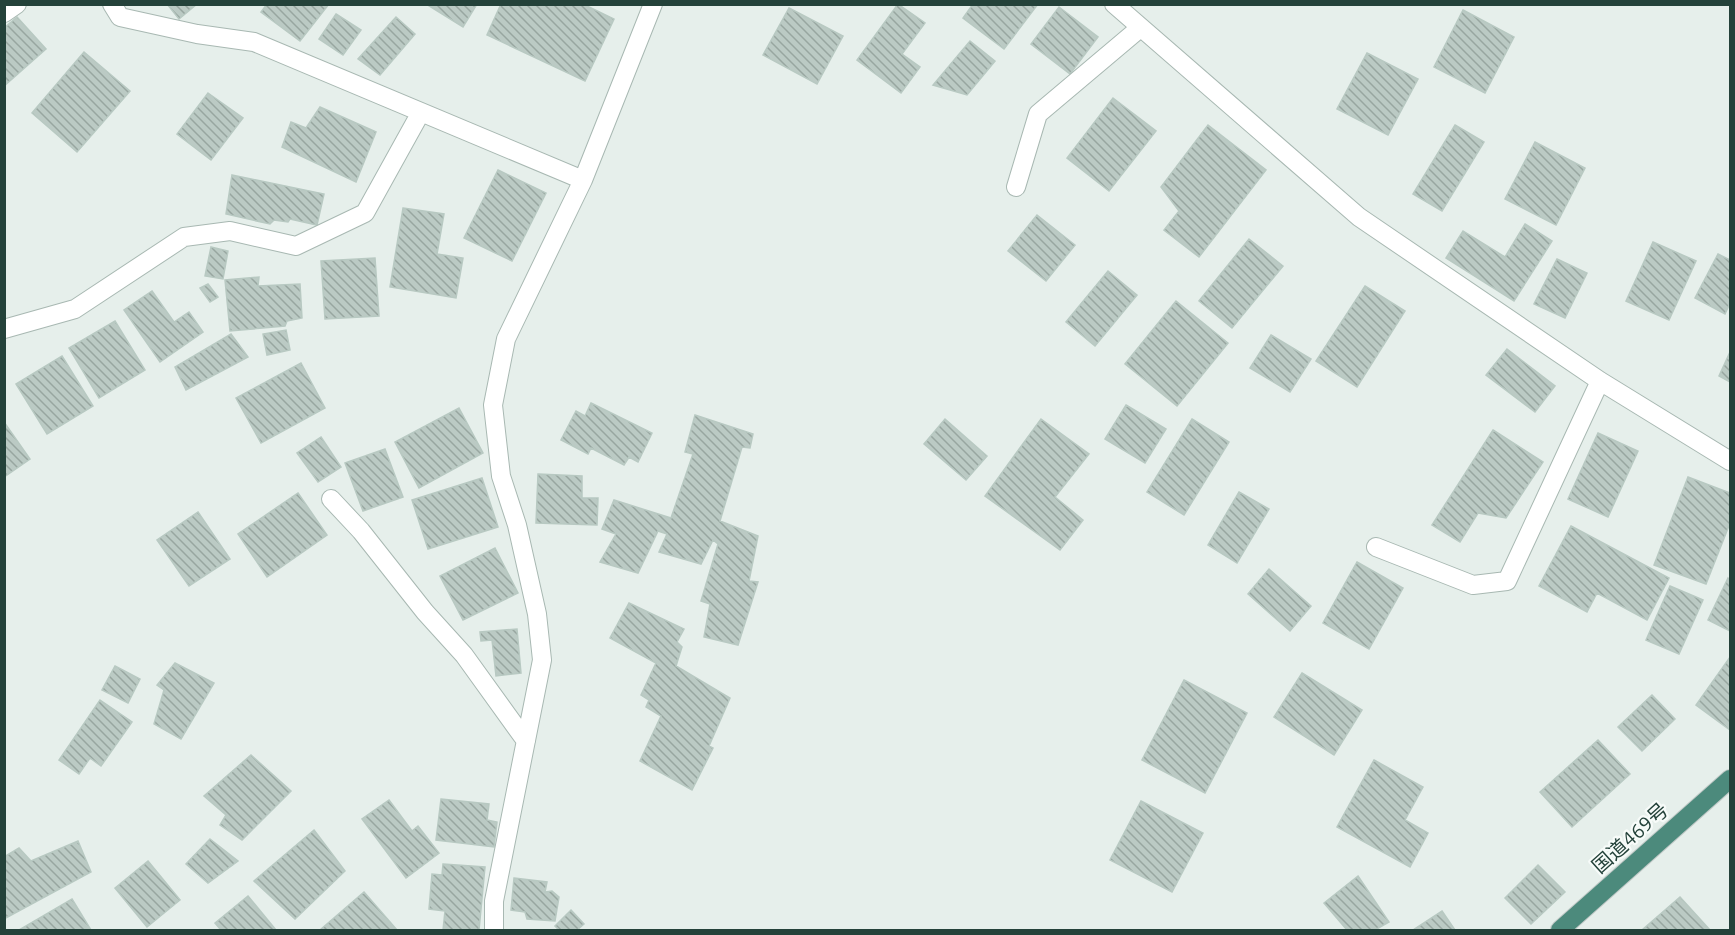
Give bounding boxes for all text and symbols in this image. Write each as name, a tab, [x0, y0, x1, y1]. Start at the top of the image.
street label: 国道469号	[1587, 798, 1672, 878]

